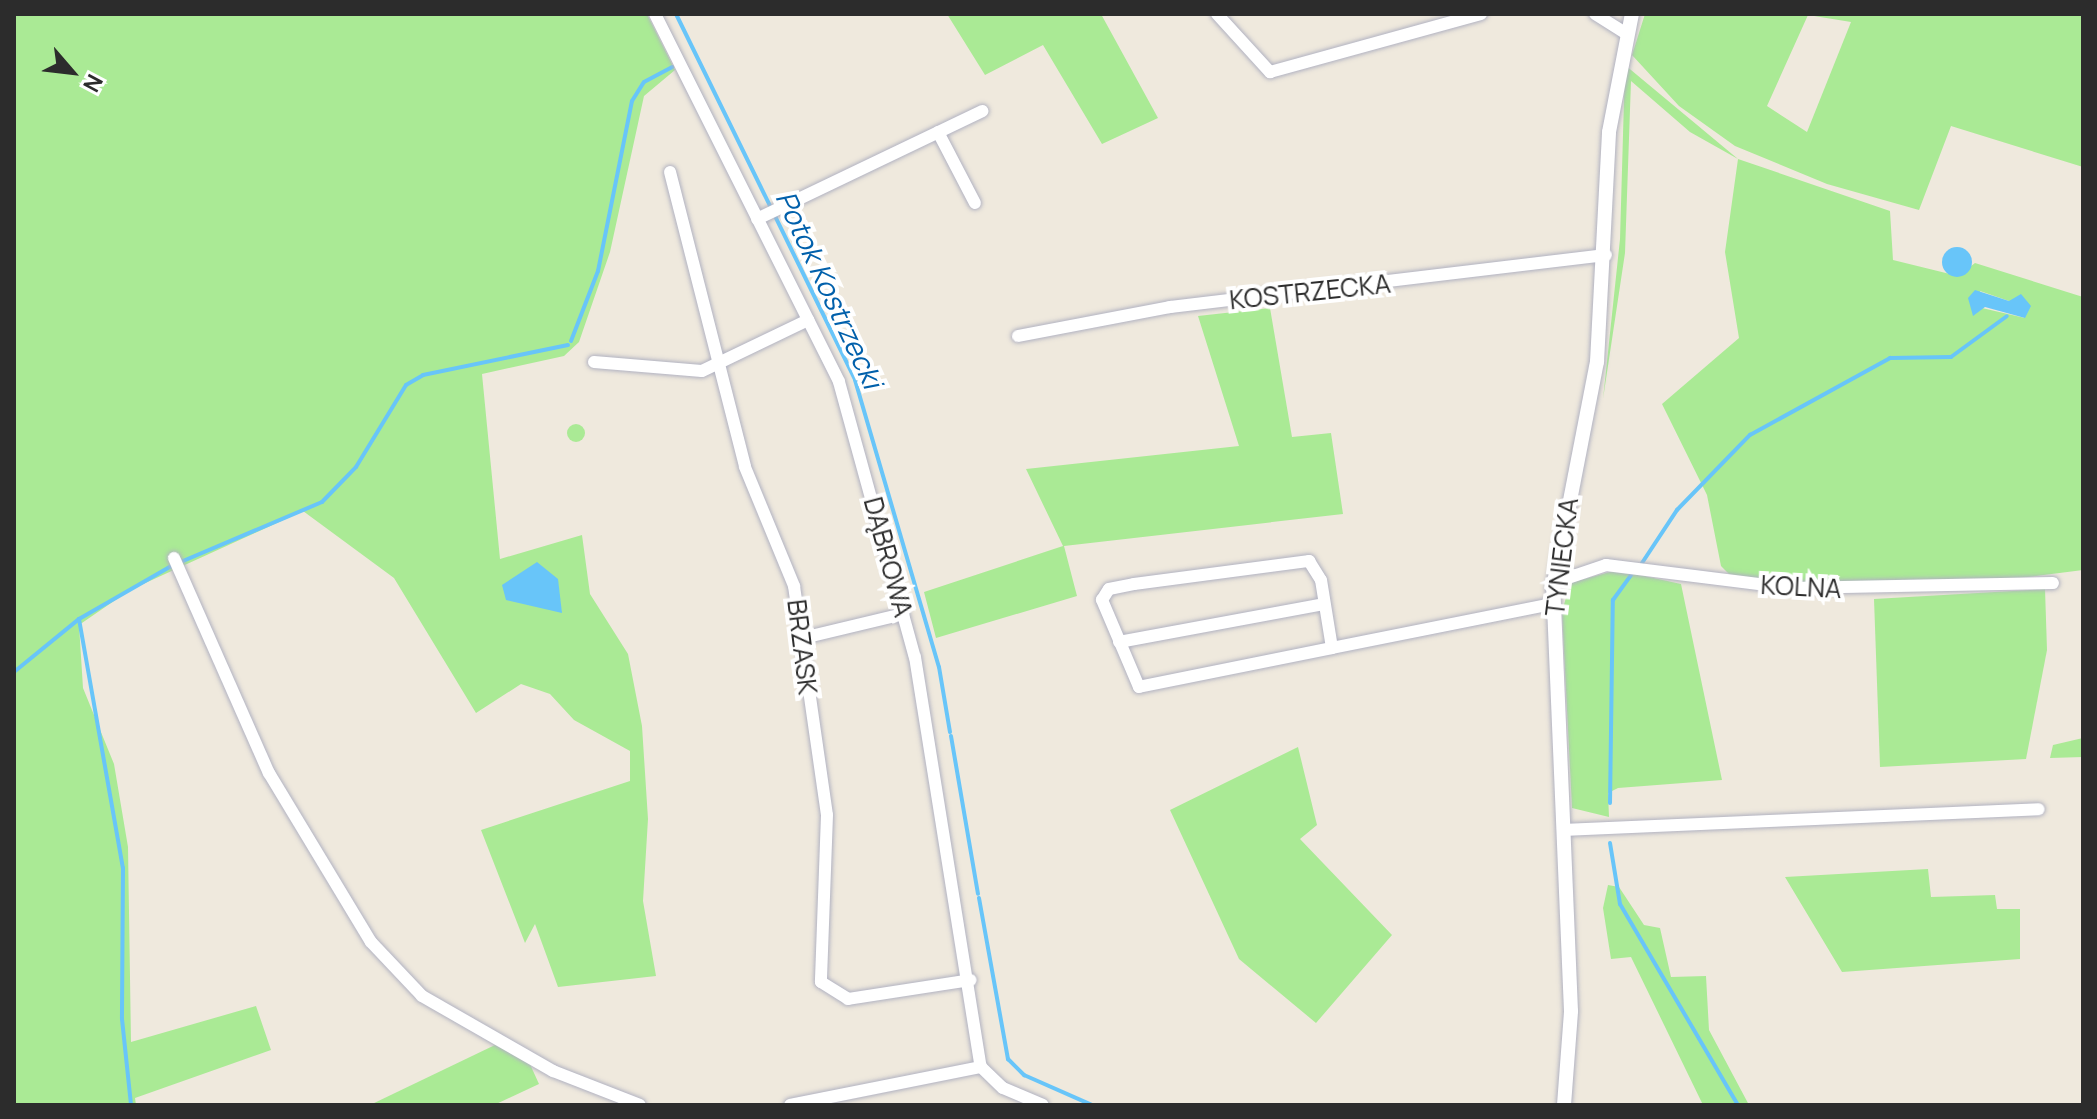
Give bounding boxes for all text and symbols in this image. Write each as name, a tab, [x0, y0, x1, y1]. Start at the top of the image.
north arrow	[32, 32, 112, 112]
text: N	[76, 69, 110, 97]
water label: Potok Kostrzecki	[770, 185, 890, 393]
street label: KOSTRZECKA	[1228, 268, 1392, 316]
street label: DĄBROWA	[857, 494, 919, 620]
street label: TYNIECKA	[1539, 496, 1585, 618]
street label: KOLNA	[1760, 569, 1842, 605]
street label: BRZASK	[781, 598, 823, 696]

